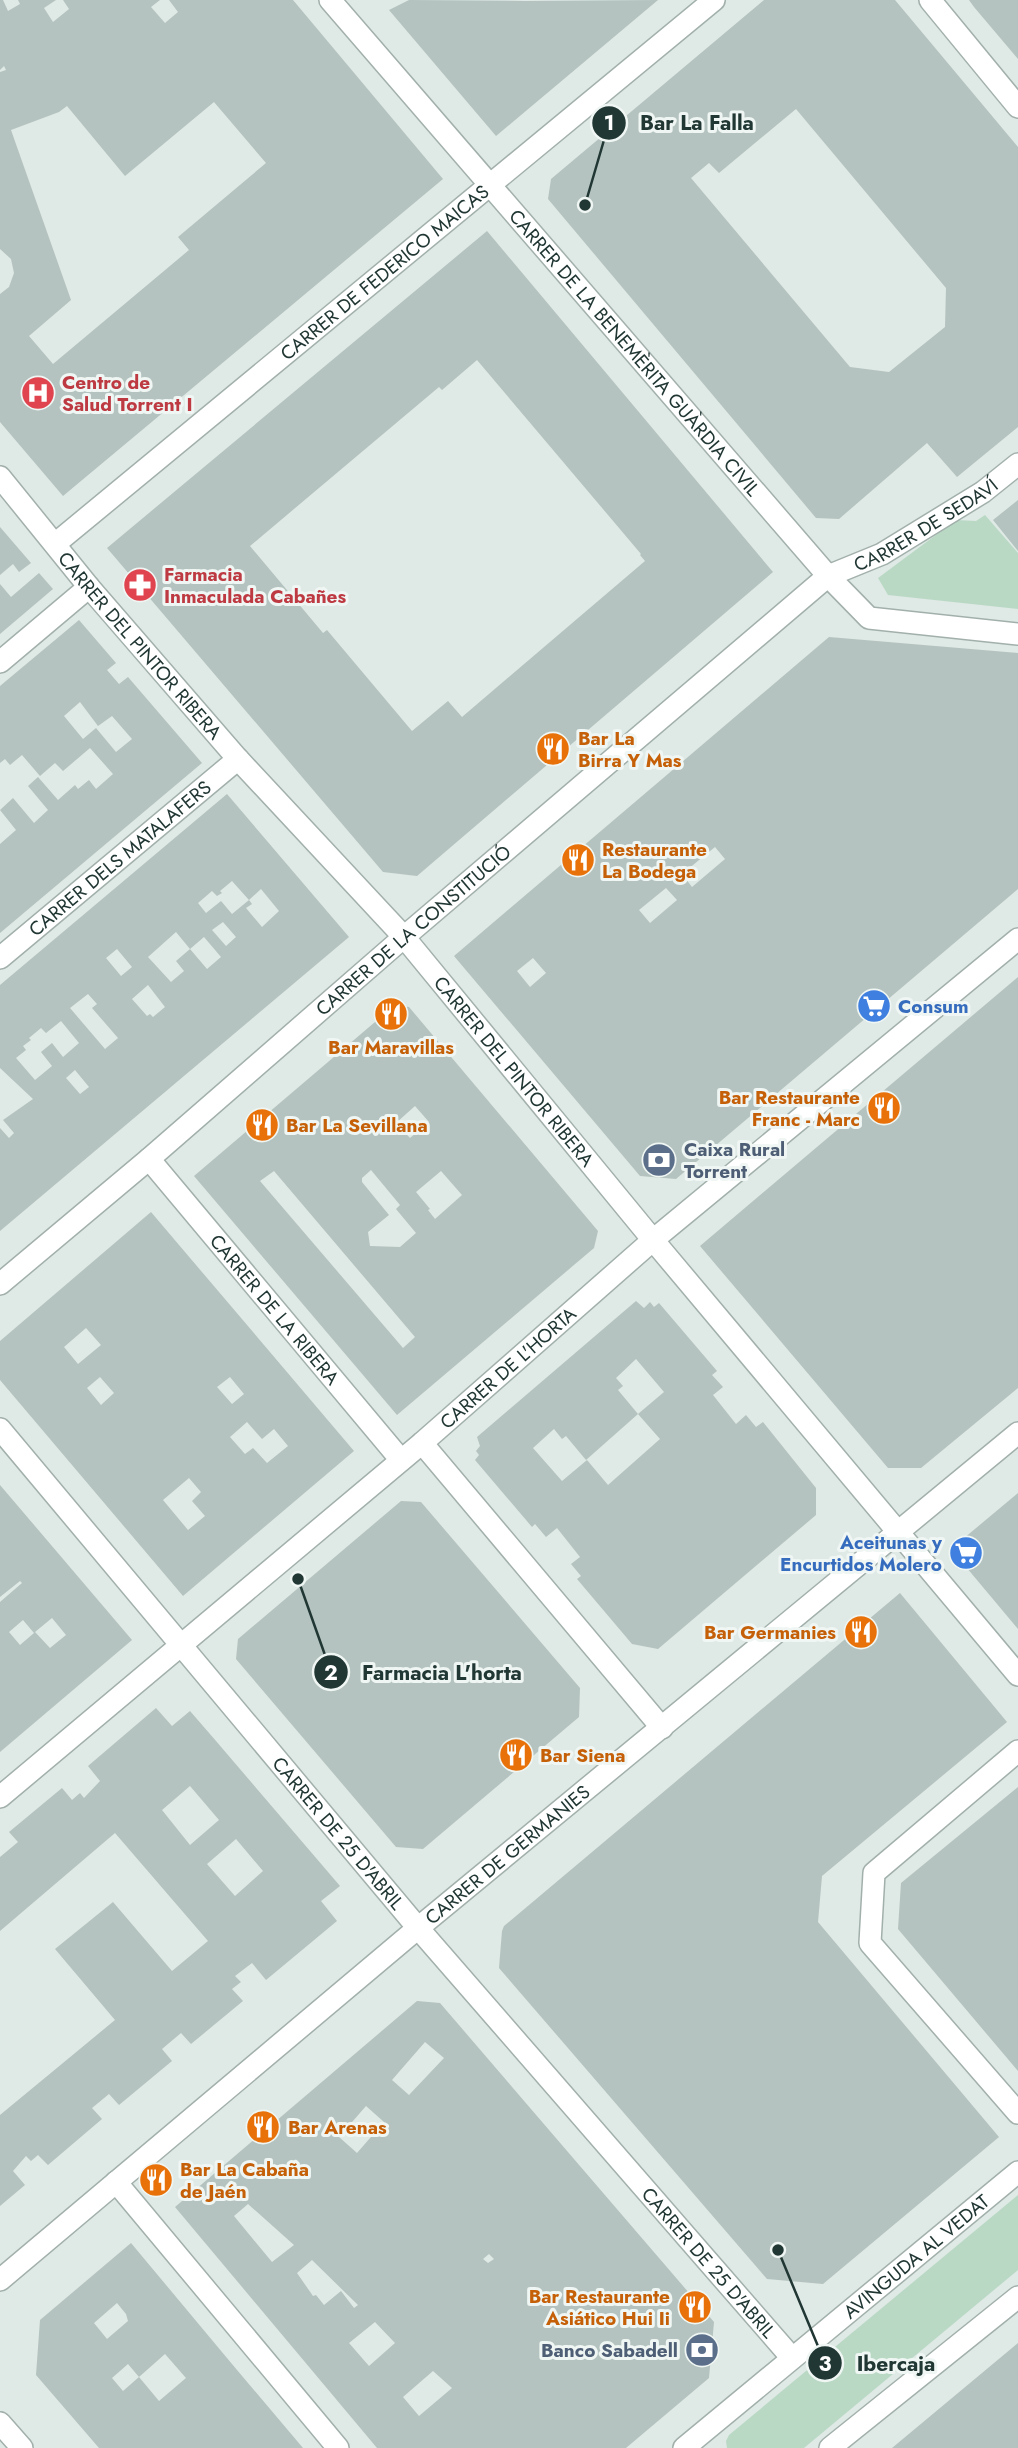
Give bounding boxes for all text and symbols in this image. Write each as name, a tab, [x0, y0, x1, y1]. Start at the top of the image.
callout: Bar La Falla	[591, 102, 768, 144]
text: 1	[604, 108, 614, 138]
text: Bar La Falla	[640, 108, 754, 138]
street label: CARRER DE FEDERICO MAICAS	[274, 178, 494, 366]
street label: CARRER DE LA BENEMÈRITA GUÀRDIA CIVIL	[503, 203, 767, 502]
place label: Centro de Salud Torrent I	[62, 369, 193, 418]
hospital icon: Centro de Salud Torrent I	[19, 374, 57, 412]
street label: CARRER DE SEDAVÍ	[850, 472, 1004, 578]
street label: CARRER DEL PINTOR RIBERA	[52, 546, 229, 745]
place label: Farmacia Inmaculada Cabañes	[164, 561, 347, 610]
pharmacy icon: Farmacia Inmaculada Cabañes	[121, 566, 159, 604]
place label: Bar La Birra Y Mas	[578, 725, 682, 774]
restaurant icon: Bar La Birra Y Mas	[534, 730, 572, 768]
street label: CARRER DELS MATALAFERS	[23, 774, 217, 942]
place label: Restaurante La Bodega	[602, 836, 707, 885]
street label: CARRER DE LA CONSTITUCIÓ	[309, 838, 517, 1022]
restaurant icon: Restaurante La Bodega	[559, 841, 597, 879]
street label: CARRER DEL PINTOR RIBERA	[428, 970, 601, 1173]
supermarket icon: Consum	[855, 987, 893, 1025]
place label: Consum	[898, 993, 969, 1020]
restaurant icon: Bar Maravillas	[372, 995, 410, 1033]
place label: Bar Maravillas	[328, 1034, 454, 1061]
place label: Bar Restaurante Franc - Marc	[719, 1084, 860, 1133]
restaurant icon: Bar Restaurante Franc - Marc	[865, 1089, 903, 1127]
restaurant icon: Bar La Sevillana	[243, 1106, 281, 1144]
place label: Bar La Sevillana	[286, 1112, 428, 1139]
place label: Caixa Rural Torrent	[684, 1136, 785, 1185]
bank icon: Caixa Rural Torrent	[640, 1141, 678, 1179]
street label: CARRER DE LA RIBERA	[204, 1228, 346, 1391]
street label: CARRER DE L'HORTA	[434, 1300, 582, 1435]
place label: Aceitunas y Encurtidos Molero	[780, 1529, 943, 1578]
supermarket icon: Aceitunas y Encurtidos Molero	[947, 1534, 985, 1572]
restaurant icon: Bar Germanies	[842, 1613, 880, 1651]
place label: Bar Germanies	[704, 1619, 836, 1646]
callout: Farmacia L'horta	[313, 1651, 536, 1693]
text: 2	[324, 1658, 338, 1688]
text: Farmacia L'horta	[362, 1658, 522, 1688]
restaurant icon: Bar Siena	[497, 1736, 535, 1774]
place label: Bar Siena	[540, 1742, 626, 1769]
street label: CARRER DE 25 D'ABRIL	[266, 1751, 411, 1916]
street label: CARRER DE GERMANIES	[419, 1778, 595, 1931]
restaurant icon: Bar Arenas	[244, 2108, 282, 2146]
place label: Bar Arenas	[288, 2114, 387, 2141]
place label: Bar La Cabaña de Jaén	[180, 2156, 309, 2205]
restaurant icon: Bar La Cabaña de Jaén	[137, 2161, 175, 2199]
street label: CARRER DE 25 D'ABRIL	[636, 2181, 782, 2344]
street label: AVINGUDA AL VEDAT	[837, 2188, 995, 2325]
place label: Bar Restaurante Asiático Hui Ii	[529, 2283, 670, 2332]
restaurant icon: Bar Restaurante Asiático Hui Ii	[676, 2288, 714, 2326]
bank icon: Banco Sabadell	[683, 2331, 721, 2369]
place label: Banco Sabadell	[541, 2337, 678, 2364]
callout: Ibercaja	[808, 2342, 949, 2384]
text: 3	[818, 2349, 832, 2379]
text: Ibercaja	[857, 2349, 935, 2379]

